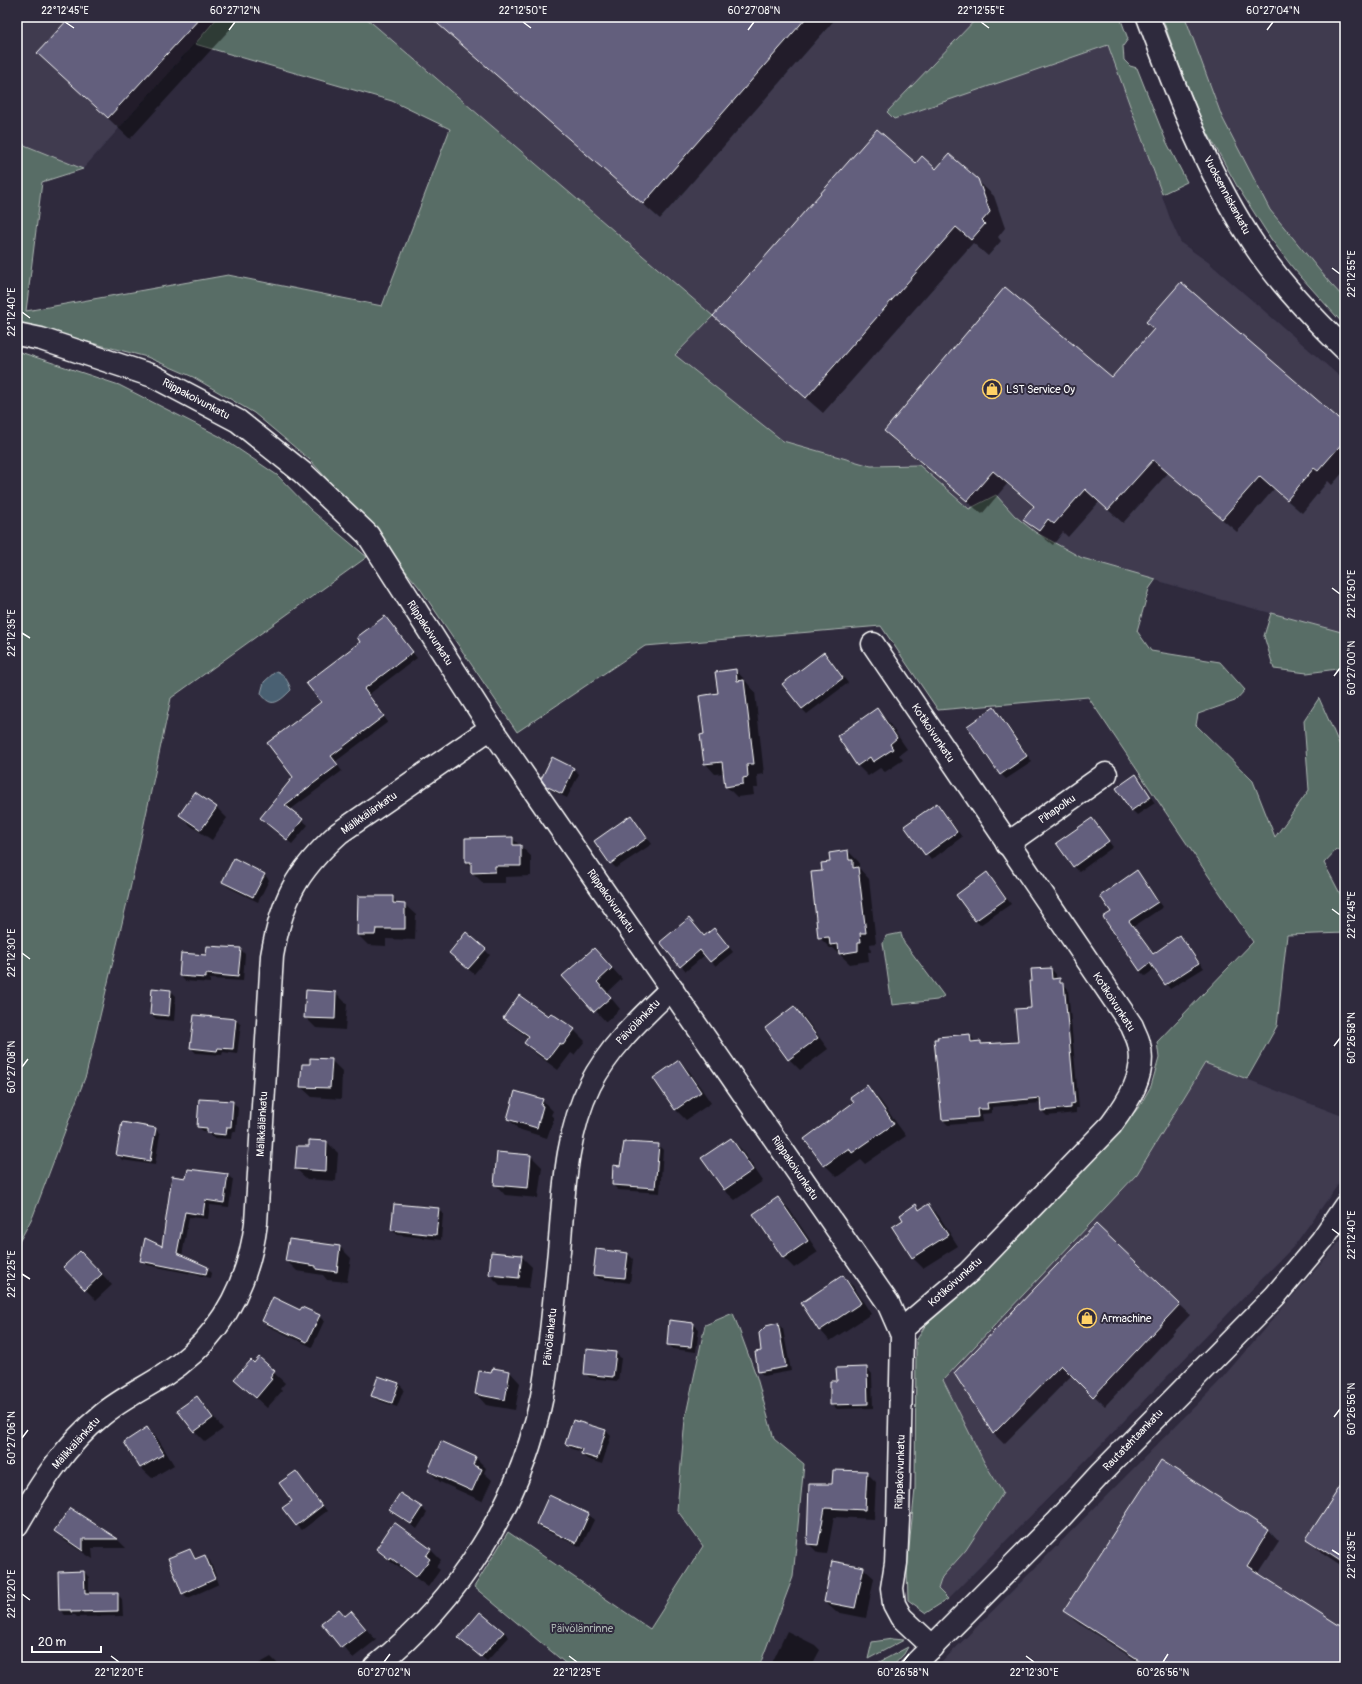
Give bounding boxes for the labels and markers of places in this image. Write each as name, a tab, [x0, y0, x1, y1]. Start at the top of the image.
shop icon: LST Service Oy	[981, 378, 1003, 400]
place label: LST Service Oy	[1006, 383, 1075, 396]
shop icon: Armachine	[1076, 1307, 1098, 1329]
place label: Armachine	[1101, 1312, 1152, 1325]

